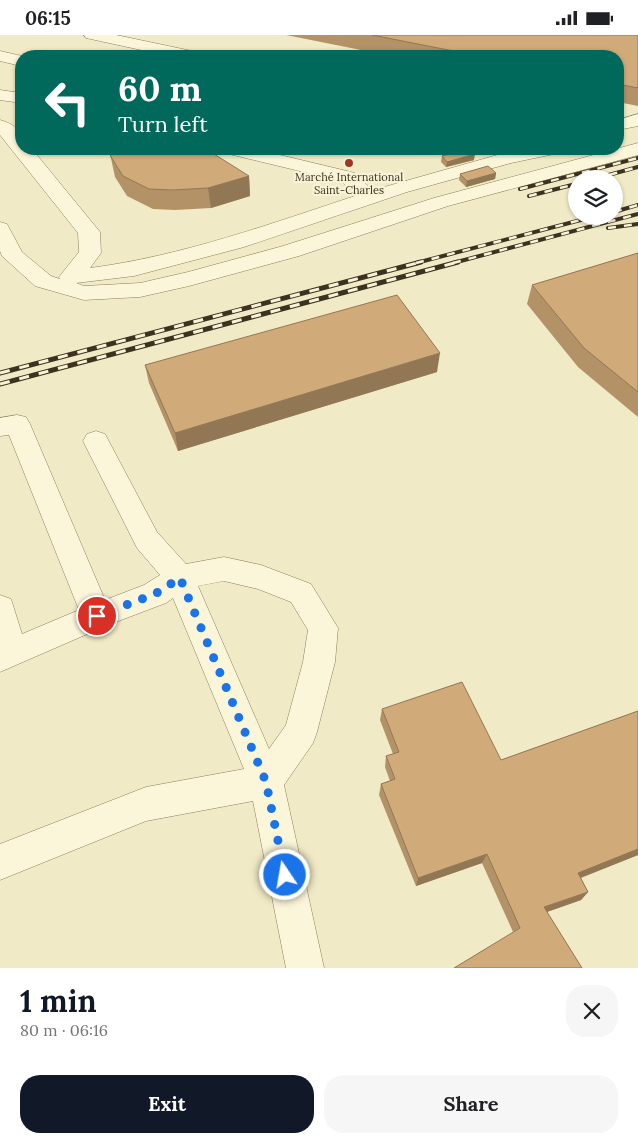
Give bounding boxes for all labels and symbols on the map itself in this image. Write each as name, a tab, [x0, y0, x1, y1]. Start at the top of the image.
marker: Marché International Saint-Charles	[343, 157, 355, 169]
place label: Marché International Saint-Charles	[295, 170, 403, 197]
pin	[76, 595, 118, 637]
position arrow	[258, 848, 310, 900]

